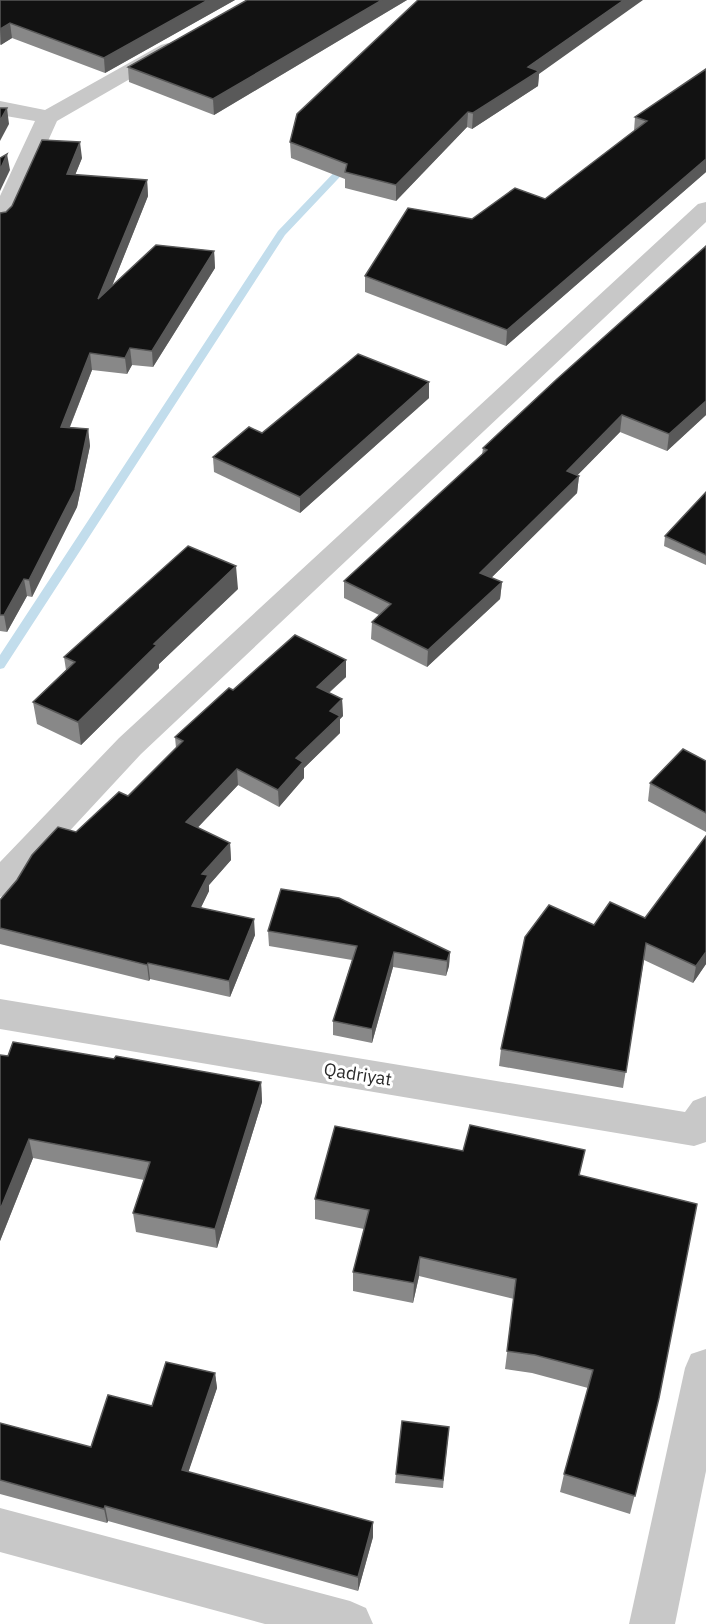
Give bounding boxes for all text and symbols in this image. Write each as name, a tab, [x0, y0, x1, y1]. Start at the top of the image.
street label: Qadriyat	[322, 1057, 394, 1091]

